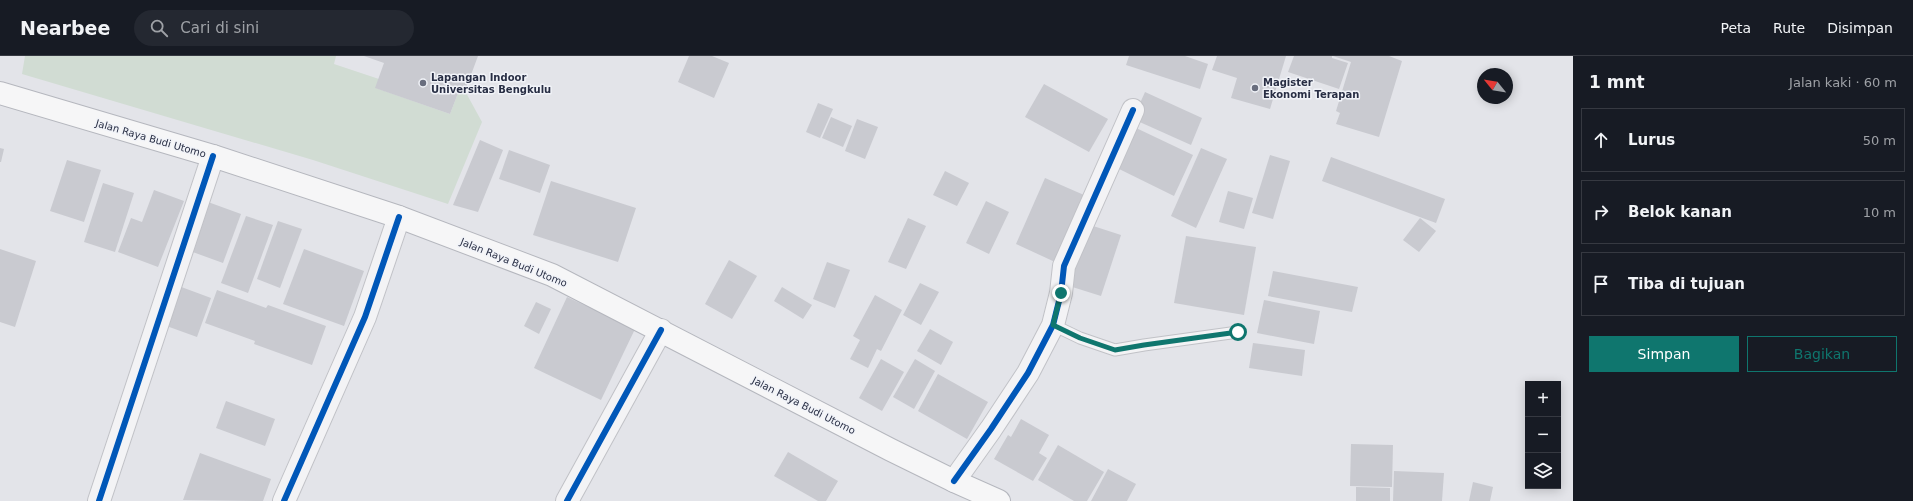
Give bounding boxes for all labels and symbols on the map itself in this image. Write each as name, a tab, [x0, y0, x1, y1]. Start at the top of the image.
north arrow	[1477, 68, 1513, 104]
place label: Lapangan Indoor Universitas Bengkulu	[431, 72, 551, 95]
place label: Magister Ekonomi Terapan	[1263, 77, 1359, 100]
marker: Lapangan Indoor Universitas Bengkulu	[418, 78, 428, 88]
marker: Magister Ekonomi Terapan	[1250, 83, 1260, 93]
street label: Jalan Raya Budi Utomo	[93, 117, 207, 160]
street label: Jalan Raya Budi Utomo	[458, 236, 569, 289]
route end	[1052, 284, 1070, 302]
route start	[1229, 323, 1247, 341]
street label: Jalan Raya Budi Utomo	[749, 374, 857, 436]

